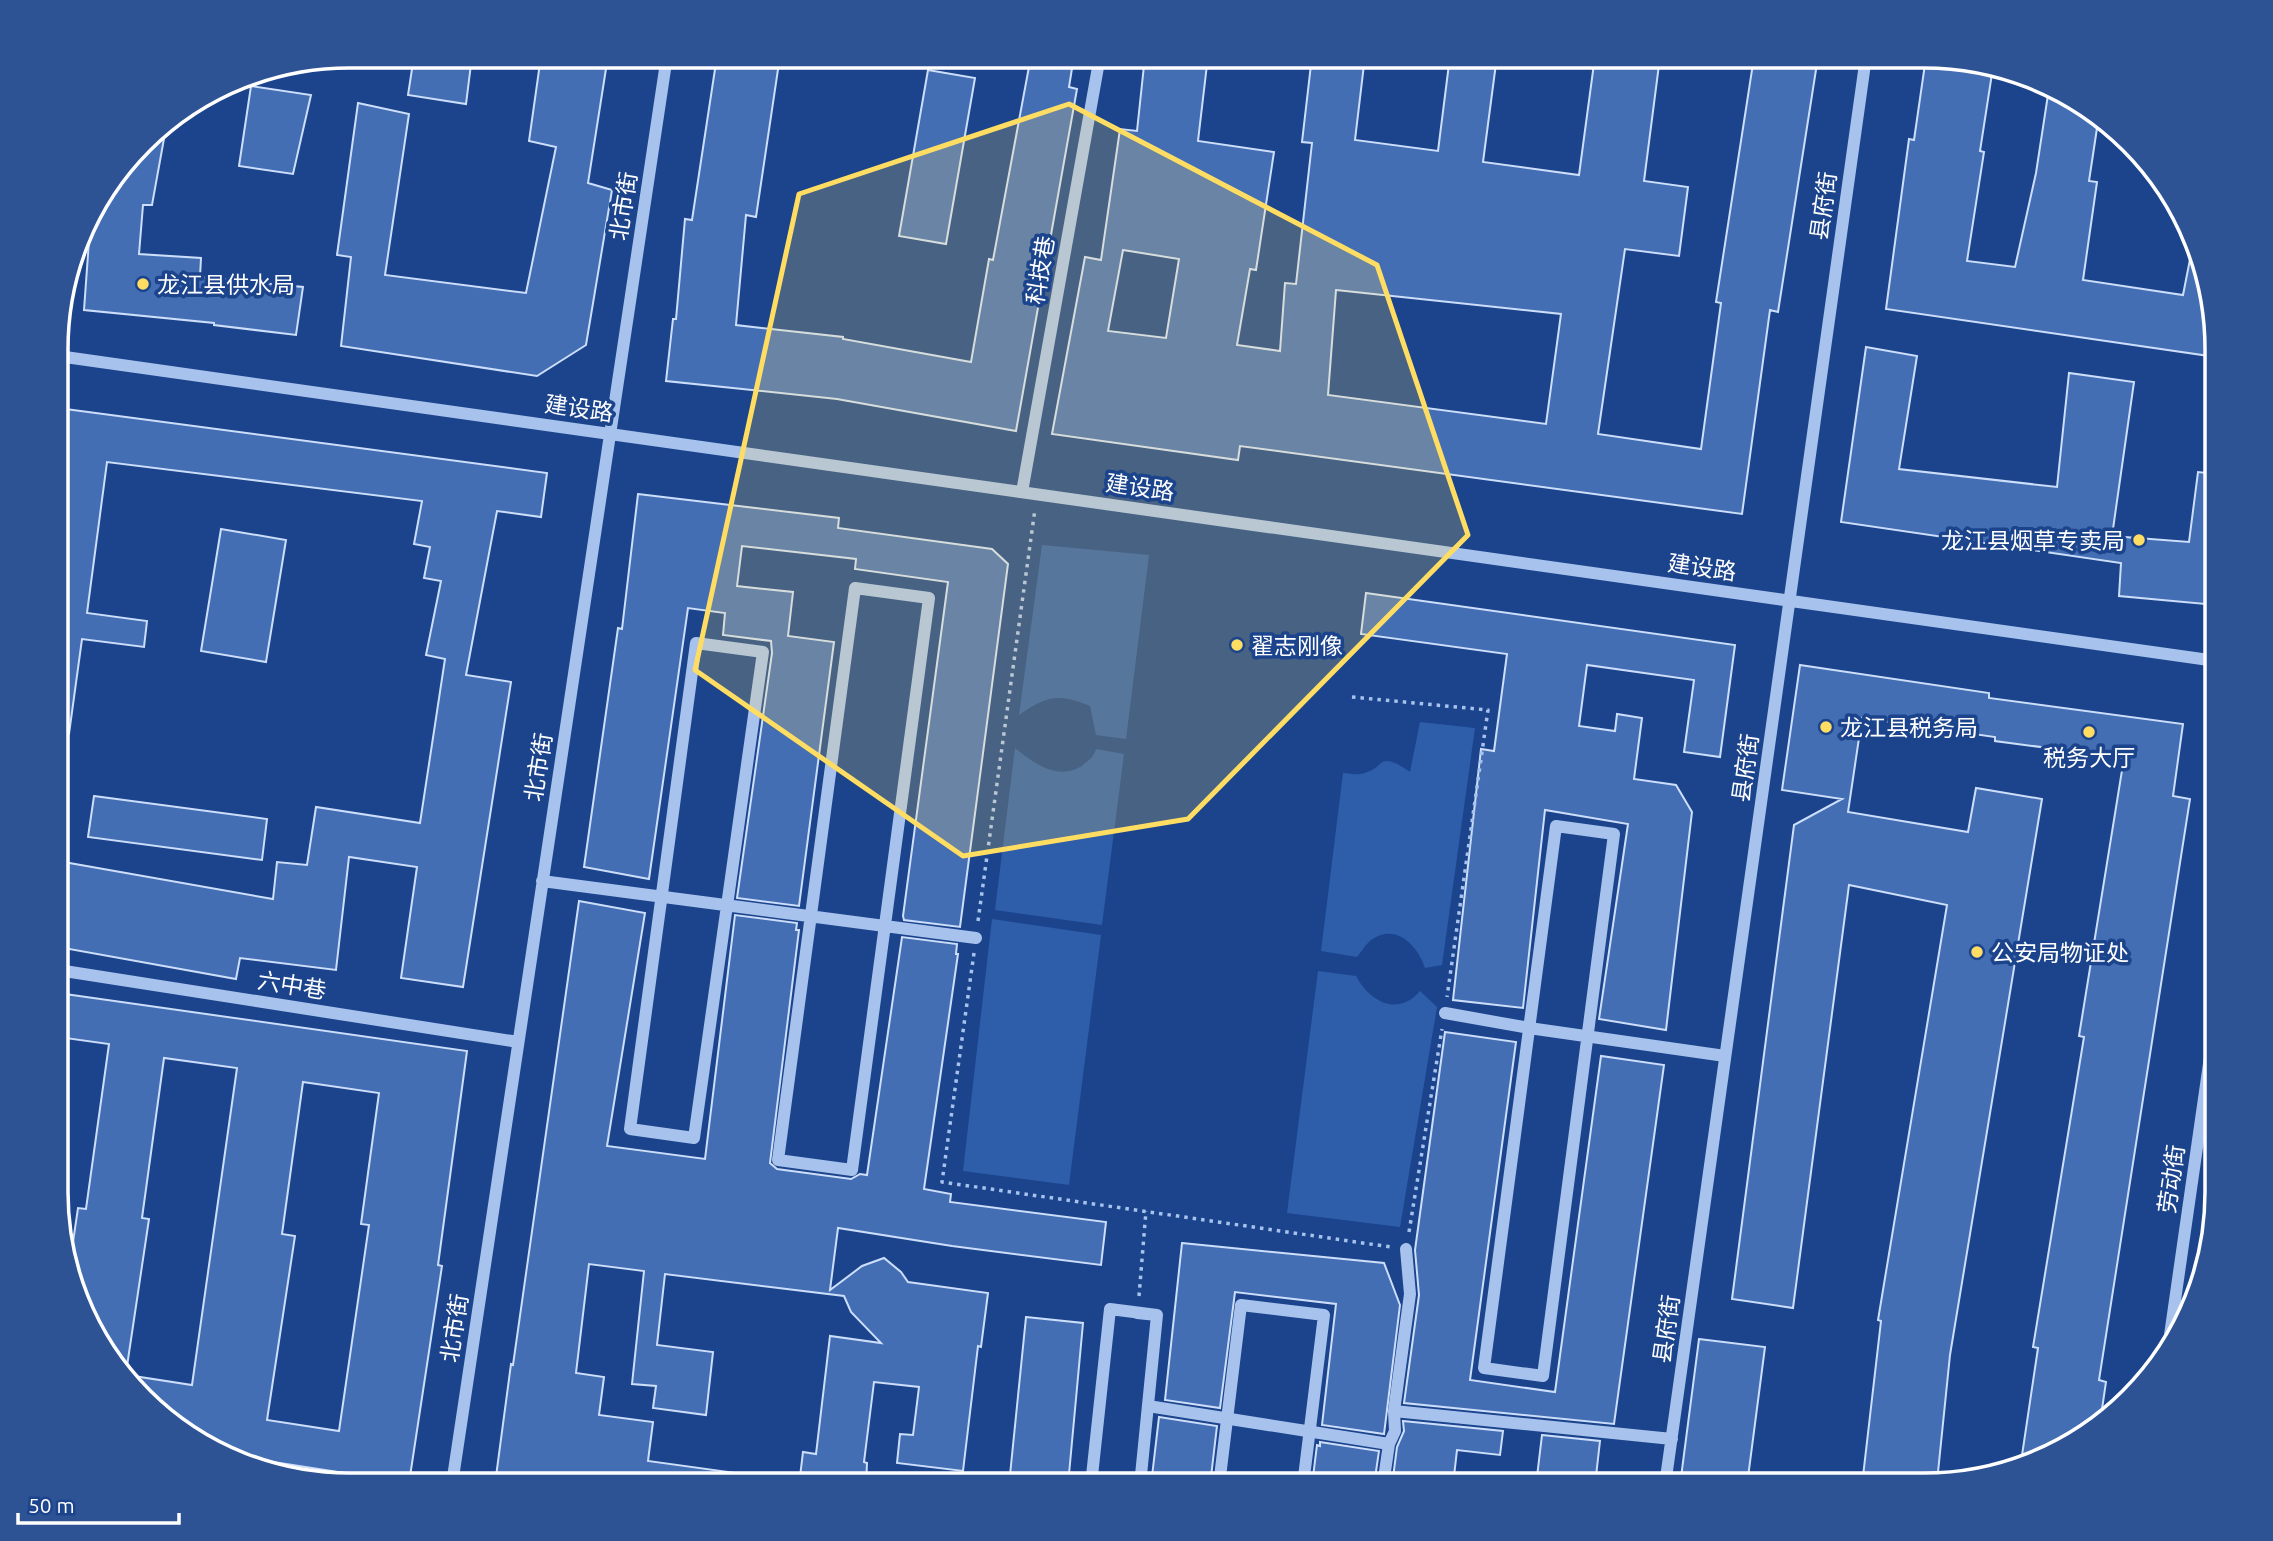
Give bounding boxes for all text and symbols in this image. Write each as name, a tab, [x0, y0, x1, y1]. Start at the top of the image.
street label: 北市街	[605, 170, 641, 242]
street label: 县府街	[1806, 170, 1840, 242]
street label: 科技巷	[1022, 234, 1058, 306]
place label: 龙江县供水局	[157, 272, 295, 297]
marker: 龙江县供水局	[135, 276, 151, 292]
street label: 建设路	[543, 391, 615, 425]
street label: 建设路	[1104, 470, 1176, 504]
place label: 龙江县烟草专卖局	[1941, 528, 2125, 553]
marker: 龙江县烟草专卖局	[2131, 532, 2147, 548]
street label: 建设路	[1666, 550, 1738, 584]
place label: 翟志刚像	[1251, 633, 1343, 658]
marker: 翟志刚像	[1229, 637, 1245, 653]
place label: 龙江县税务局	[1840, 715, 1978, 740]
marker: 龙江县税务局	[1818, 719, 1834, 735]
marker: 税务大厅	[2081, 724, 2097, 740]
street label: 北市街	[520, 731, 556, 803]
street label: 县府街	[1728, 732, 1762, 804]
place label: 税务大厅	[2043, 745, 2135, 770]
place label: 公安局物证处	[1991, 940, 2129, 965]
marker: 公安局物证处	[1969, 944, 1985, 960]
street label: 六中巷	[256, 967, 328, 1003]
street label: 劳动街	[2154, 1143, 2188, 1215]
street label: 北市街	[436, 1292, 472, 1364]
street label: 县府街	[1649, 1293, 1683, 1365]
scale bar	[18, 1482, 178, 1526]
text: 50 m	[28, 1493, 75, 1517]

